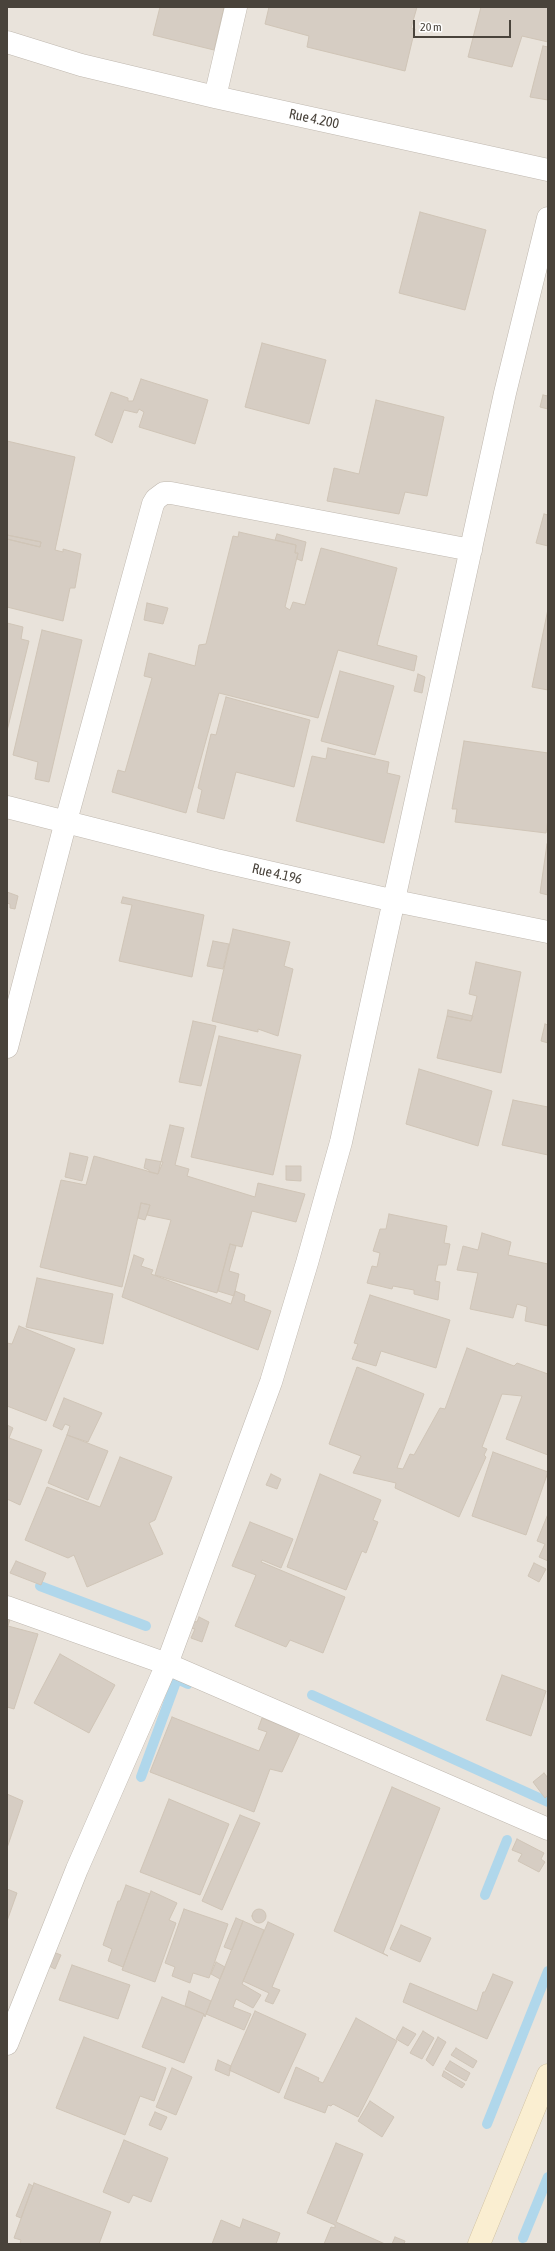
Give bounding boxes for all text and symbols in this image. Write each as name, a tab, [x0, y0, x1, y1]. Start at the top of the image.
scale bar	[415, 12, 513, 38]
text: 20 m	[420, 20, 442, 34]
street label: Rue 4.200	[287, 105, 341, 133]
street label: Rue 4.196	[250, 860, 304, 888]

